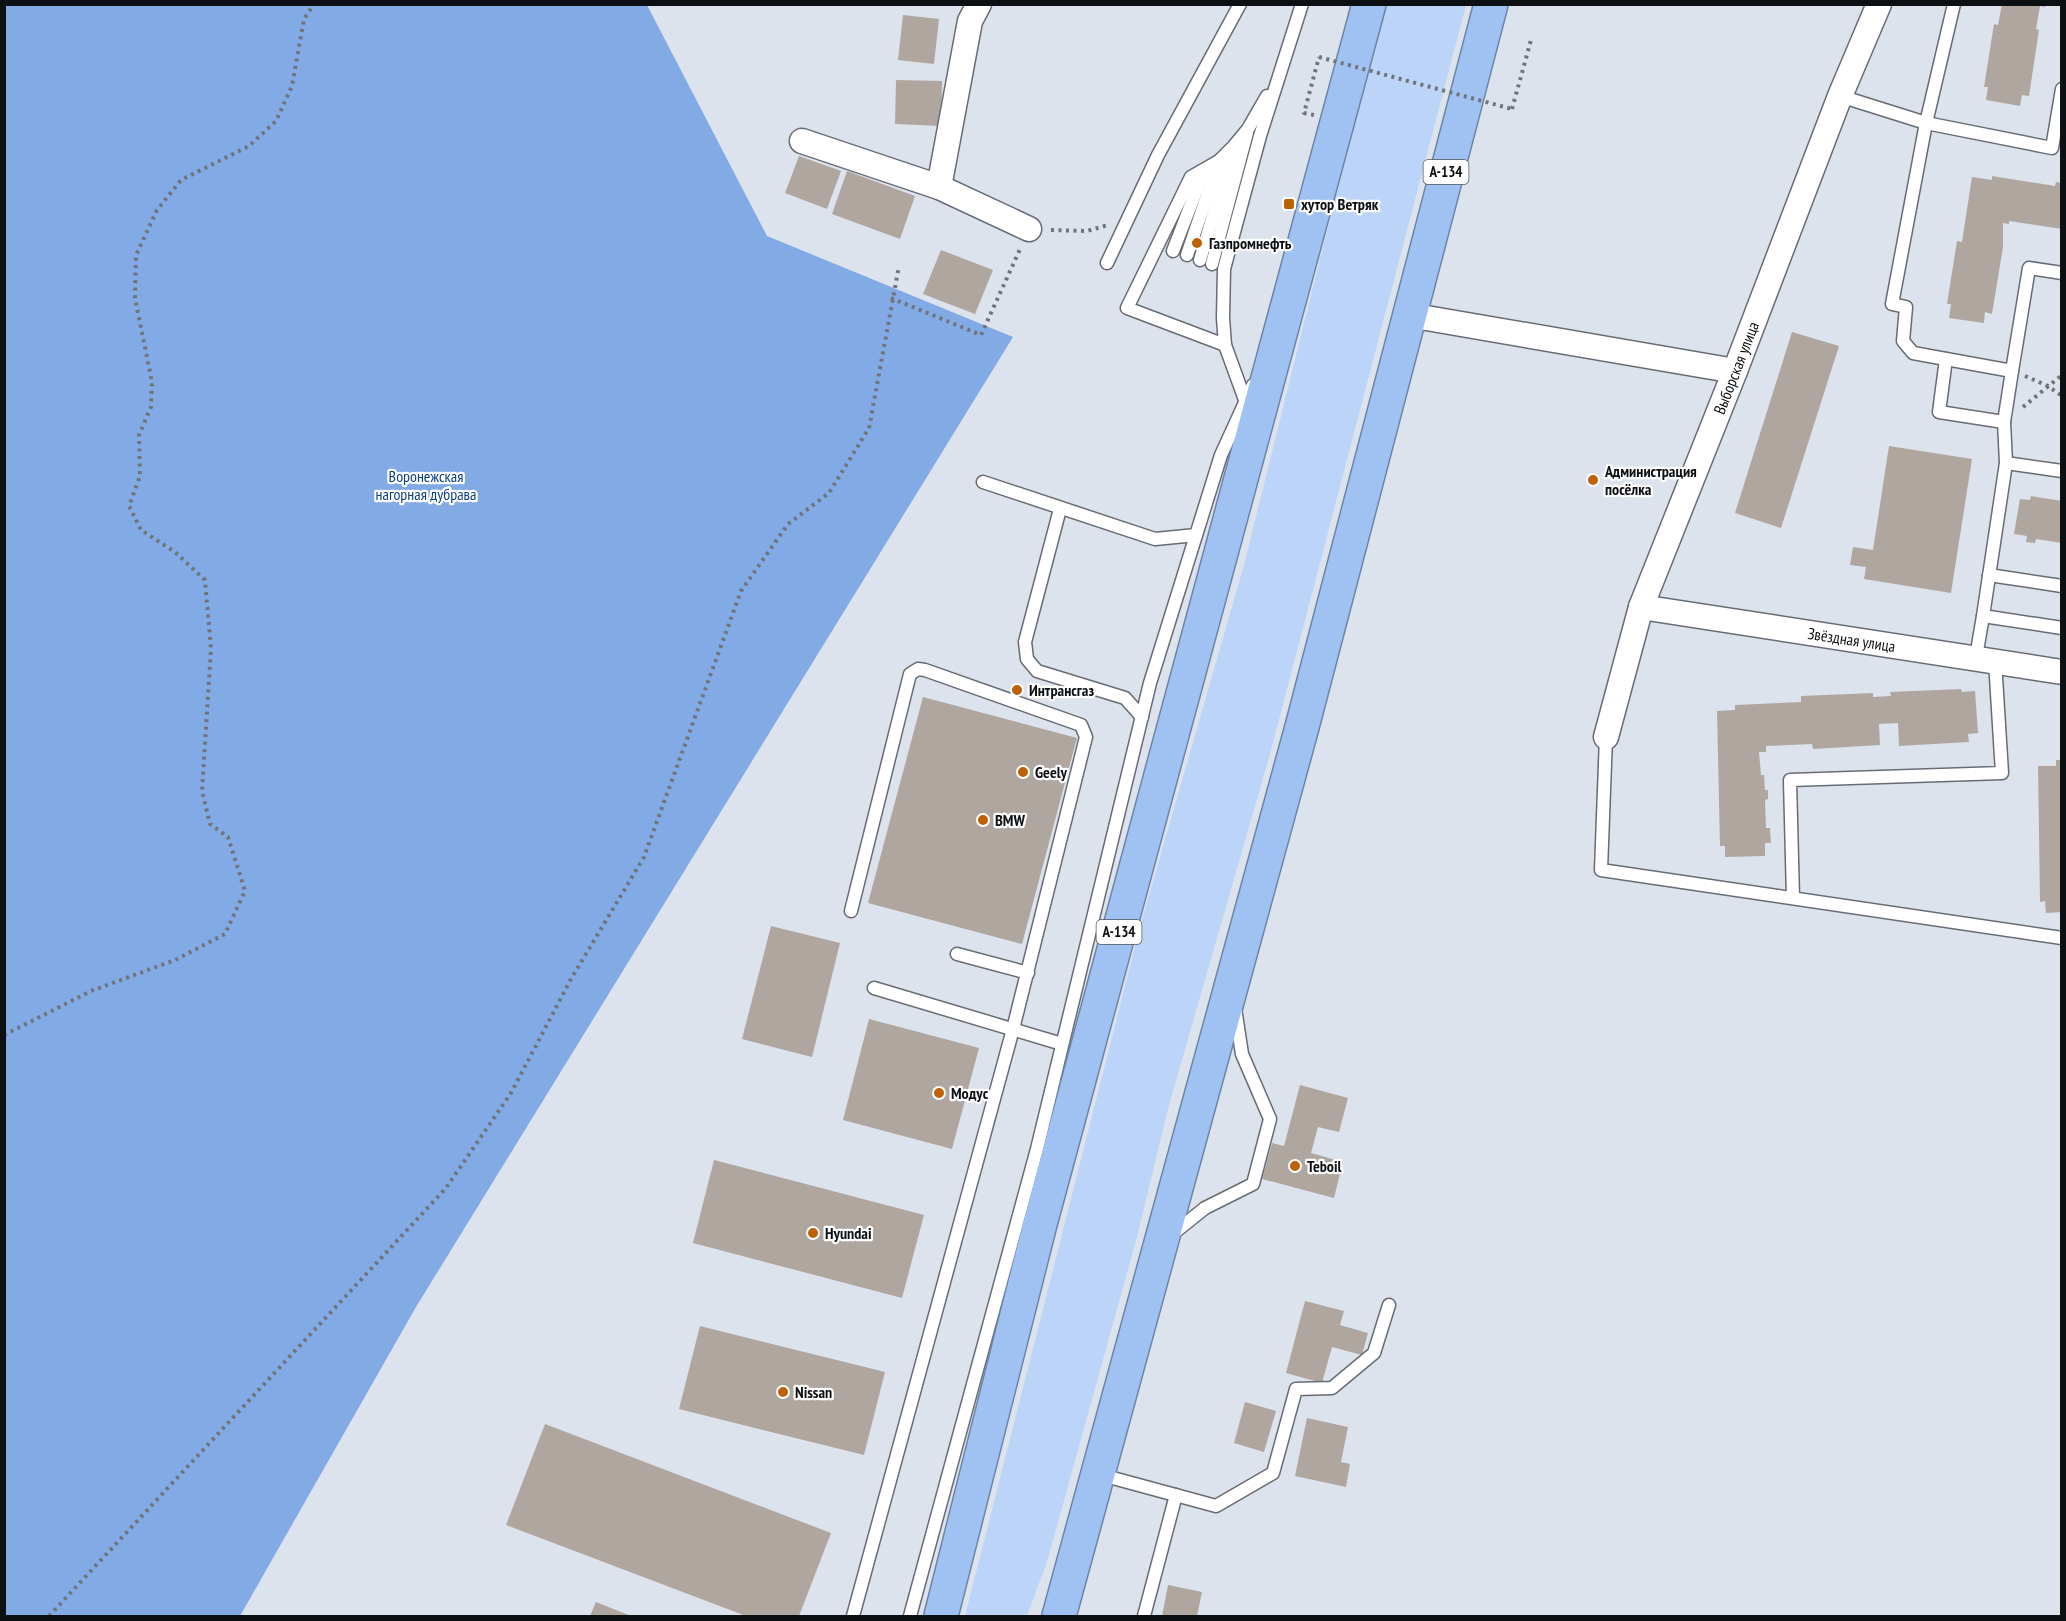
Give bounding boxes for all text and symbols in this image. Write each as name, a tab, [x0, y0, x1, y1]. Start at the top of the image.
road number: А-134	[1424, 160, 1468, 184]
place label: хутор Ветряк	[1301, 194, 1379, 214]
marker: хутор Ветряк	[1282, 197, 1296, 211]
place label: Газпромнефть	[1209, 233, 1292, 253]
marker: Газпромнефть	[1190, 236, 1204, 250]
street label: Выборская улица	[1709, 319, 1763, 417]
place label: Администрация посёлка	[1604, 461, 1697, 499]
park label: Воронежская нагорная дубрава	[376, 466, 476, 504]
marker: Администрация посёлка	[1586, 473, 1600, 487]
street label: Звёздная улица	[1806, 623, 1897, 656]
place label: Интрансгаз	[1029, 680, 1094, 700]
marker: Интрансгаз	[1010, 683, 1024, 697]
place label: Geely	[1035, 762, 1068, 782]
marker: Geely	[1016, 765, 1030, 779]
place label: BMW	[995, 810, 1025, 830]
marker: BMW	[976, 813, 990, 827]
road number: А-134	[1096, 920, 1142, 944]
place label: Модус	[951, 1083, 989, 1103]
marker: Модус	[932, 1086, 946, 1100]
place label: Teboil	[1307, 1156, 1342, 1176]
marker: Teboil	[1288, 1159, 1302, 1173]
place label: Hyundai	[825, 1223, 872, 1243]
marker: Hyundai	[806, 1226, 820, 1240]
place label: Nissan	[795, 1382, 832, 1402]
marker: Nissan	[776, 1385, 790, 1399]

